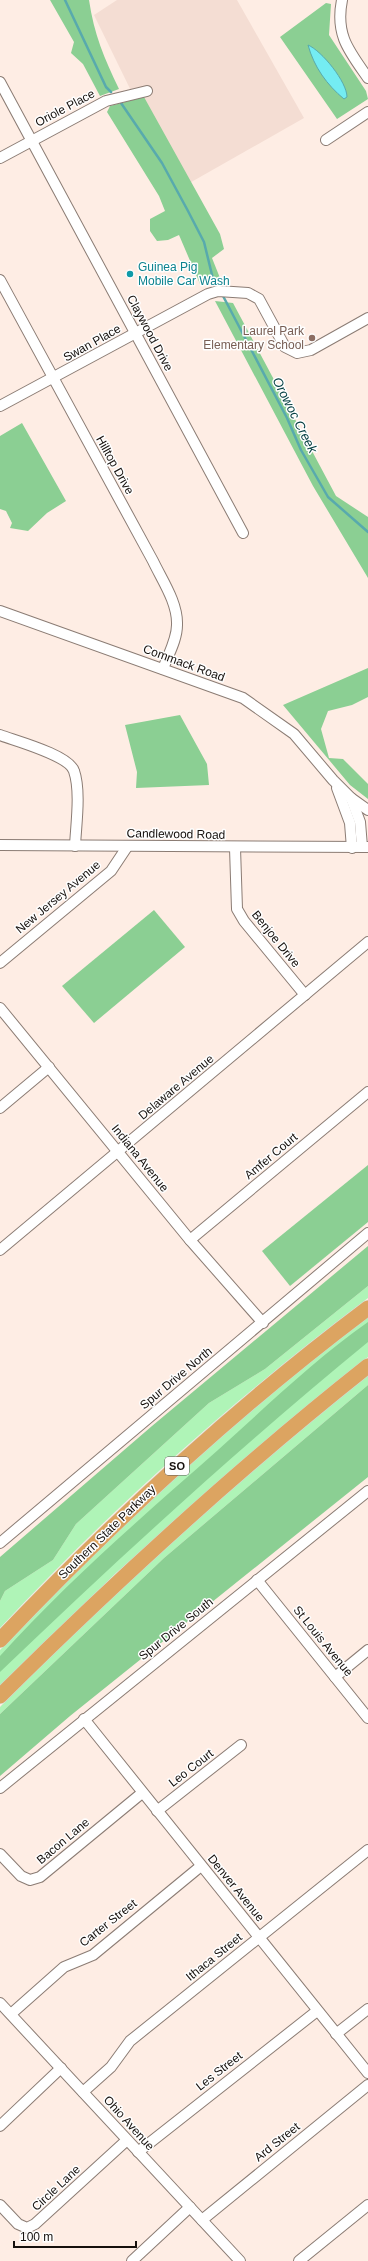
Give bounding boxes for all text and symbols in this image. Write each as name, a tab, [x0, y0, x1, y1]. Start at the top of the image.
street label: Oriole Place	[33, 86, 97, 130]
place label: Guinea Pig Mobile Car Wash	[138, 260, 230, 288]
marker: Guinea Pig Mobile Car Wash	[125, 269, 135, 279]
street label: Claywood Drive	[124, 293, 176, 374]
street label: Swan Place	[61, 321, 123, 364]
place label: Laurel Park Elementary School	[203, 324, 305, 352]
marker: Laurel Park Elementary School	[307, 333, 317, 343]
water label: Orowoc Creek	[269, 375, 321, 457]
street label: Hilltop Drive	[93, 433, 137, 497]
street label: Commack Road	[141, 642, 227, 684]
street label: Candlewood Road	[127, 826, 225, 842]
street label: New Jersey Avenue	[13, 857, 103, 936]
street label: Benjoe Drive	[249, 908, 303, 970]
street label: Delaware Avenue	[136, 1051, 217, 1123]
street label: Indiana Avenue	[109, 1122, 172, 1195]
street label: Amfer Court	[242, 1129, 301, 1182]
street label: Spur Drive North	[137, 1344, 215, 1412]
road number: SO	[165, 1457, 189, 1475]
street label: Southern State Parkway	[56, 1482, 158, 1582]
street label: Spur Drive South	[136, 1595, 216, 1663]
street label: St Louis Avenue	[290, 1603, 356, 1679]
street label: Leo Court	[166, 1746, 217, 1790]
street label: Bacon Lane	[34, 1815, 92, 1867]
street label: Denver Avenue	[205, 1852, 267, 1924]
street label: Carter Street	[77, 1896, 140, 1950]
street label: Ithaca Street	[183, 1930, 245, 1984]
street label: Les Street	[193, 2048, 245, 2093]
street label: Ohio Avenue	[101, 2093, 157, 2153]
street label: Ard Street	[252, 2119, 303, 2164]
street label: Circle Lane	[29, 2162, 83, 2214]
scale bar	[14, 2223, 136, 2249]
text: 100 m	[20, 2230, 53, 2244]

